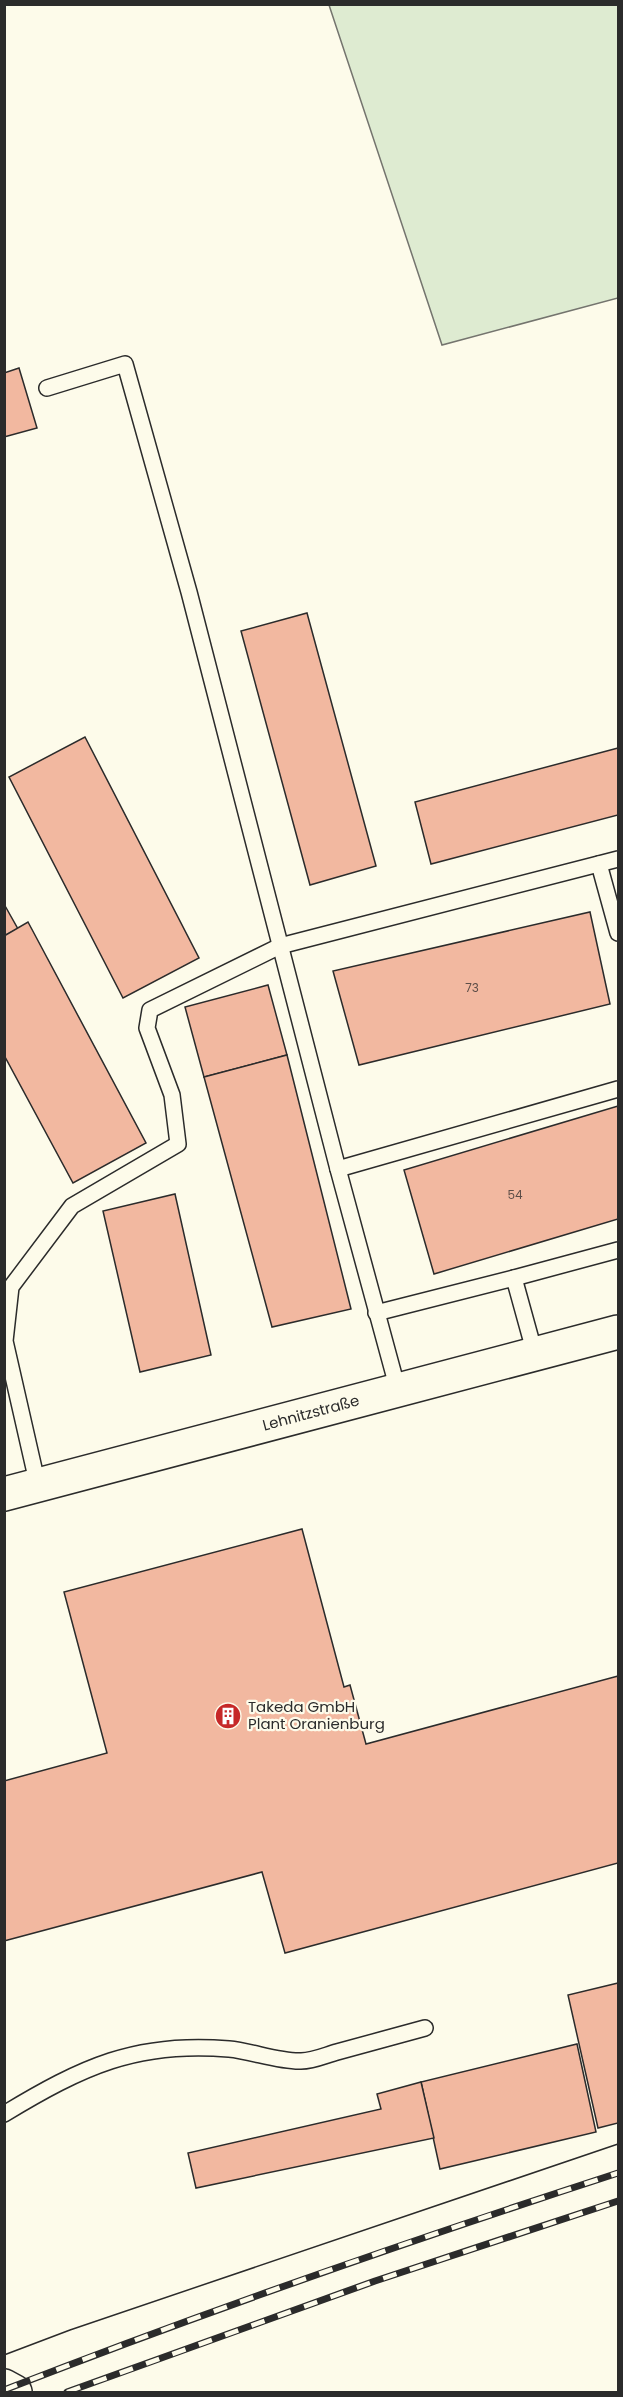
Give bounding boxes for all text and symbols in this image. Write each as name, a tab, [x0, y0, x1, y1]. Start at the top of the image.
house number: 73	[465, 979, 479, 996]
house number: 54	[507, 1186, 523, 1203]
street label: Lehnitzstraße	[260, 1389, 362, 1436]
place label: Takeda GmbH Plant Oranienburg	[248, 1696, 385, 1734]
building icon: Takeda GmbH Plant Oranienburg	[213, 1701, 243, 1731]

